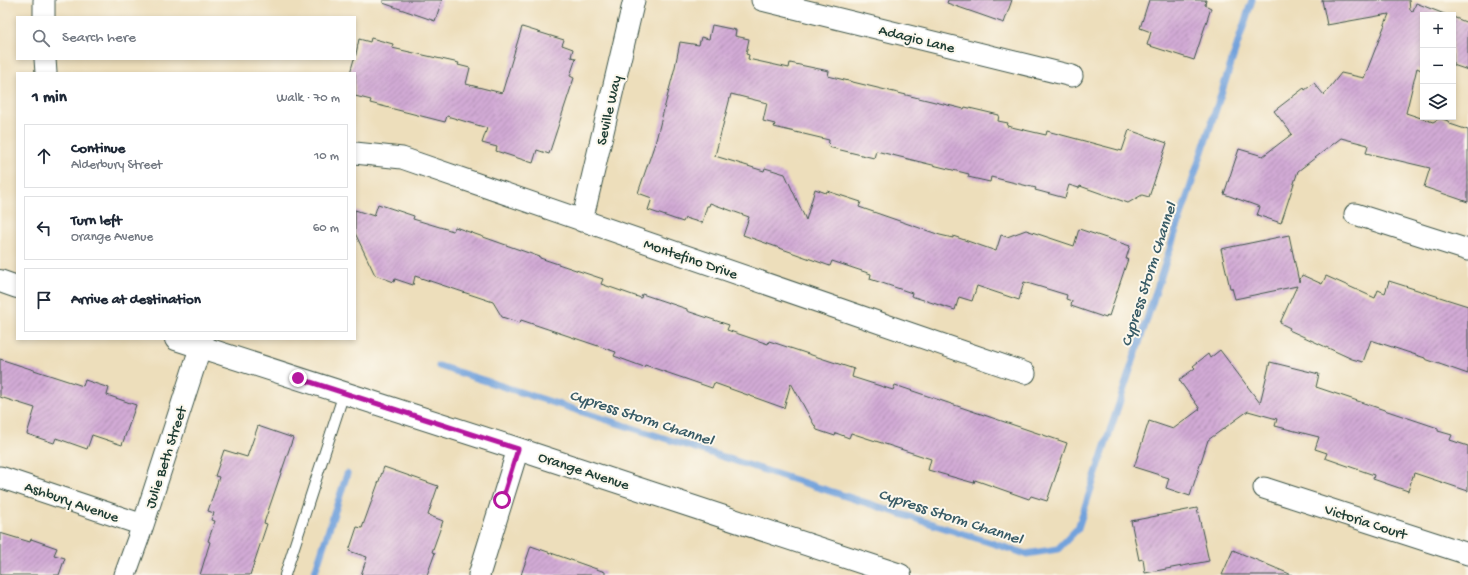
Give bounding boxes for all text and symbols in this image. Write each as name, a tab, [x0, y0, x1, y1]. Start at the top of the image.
map controls	[1420, 12, 1456, 120]
button: +	[1420, 12, 1456, 48]
search box	[16, 16, 356, 60]
street label: Adagio Lane	[877, 22, 957, 58]
icon: search	[30, 27, 52, 49]
text: Search here	[62, 29, 136, 47]
button: −	[1420, 48, 1456, 84]
street label: Seville Way	[593, 73, 627, 147]
button: layers	[1420, 84, 1456, 120]
text: 1 min	[32, 88, 67, 108]
text: Walk · 70 m	[276, 91, 340, 106]
text: Continue	[71, 140, 125, 158]
icon: ahead	[33, 145, 55, 167]
text: 10 m	[314, 149, 339, 164]
text: Alderbury Street	[71, 158, 162, 173]
water label: Cypress Storm Channel	[1118, 199, 1183, 349]
text: Turn left	[71, 212, 122, 230]
icon: left	[33, 217, 55, 239]
text: 60 m	[313, 221, 339, 236]
text: Orange Avenue	[71, 230, 153, 245]
street label: Montefino Drive	[641, 235, 740, 284]
icon: arrive	[33, 289, 55, 311]
text: Arrive at destination	[71, 291, 201, 309]
route end	[289, 369, 307, 387]
water label: Cypress Storm Channel	[567, 387, 717, 452]
street label: Julie Beth Street	[142, 403, 192, 511]
street label: Orange Avenue	[536, 449, 631, 495]
street label: Ashbury Avenue	[22, 478, 121, 528]
water label: Cypress Storm Channel	[876, 486, 1026, 551]
route start	[493, 491, 511, 509]
street label: Victoria Court	[1321, 501, 1411, 545]

